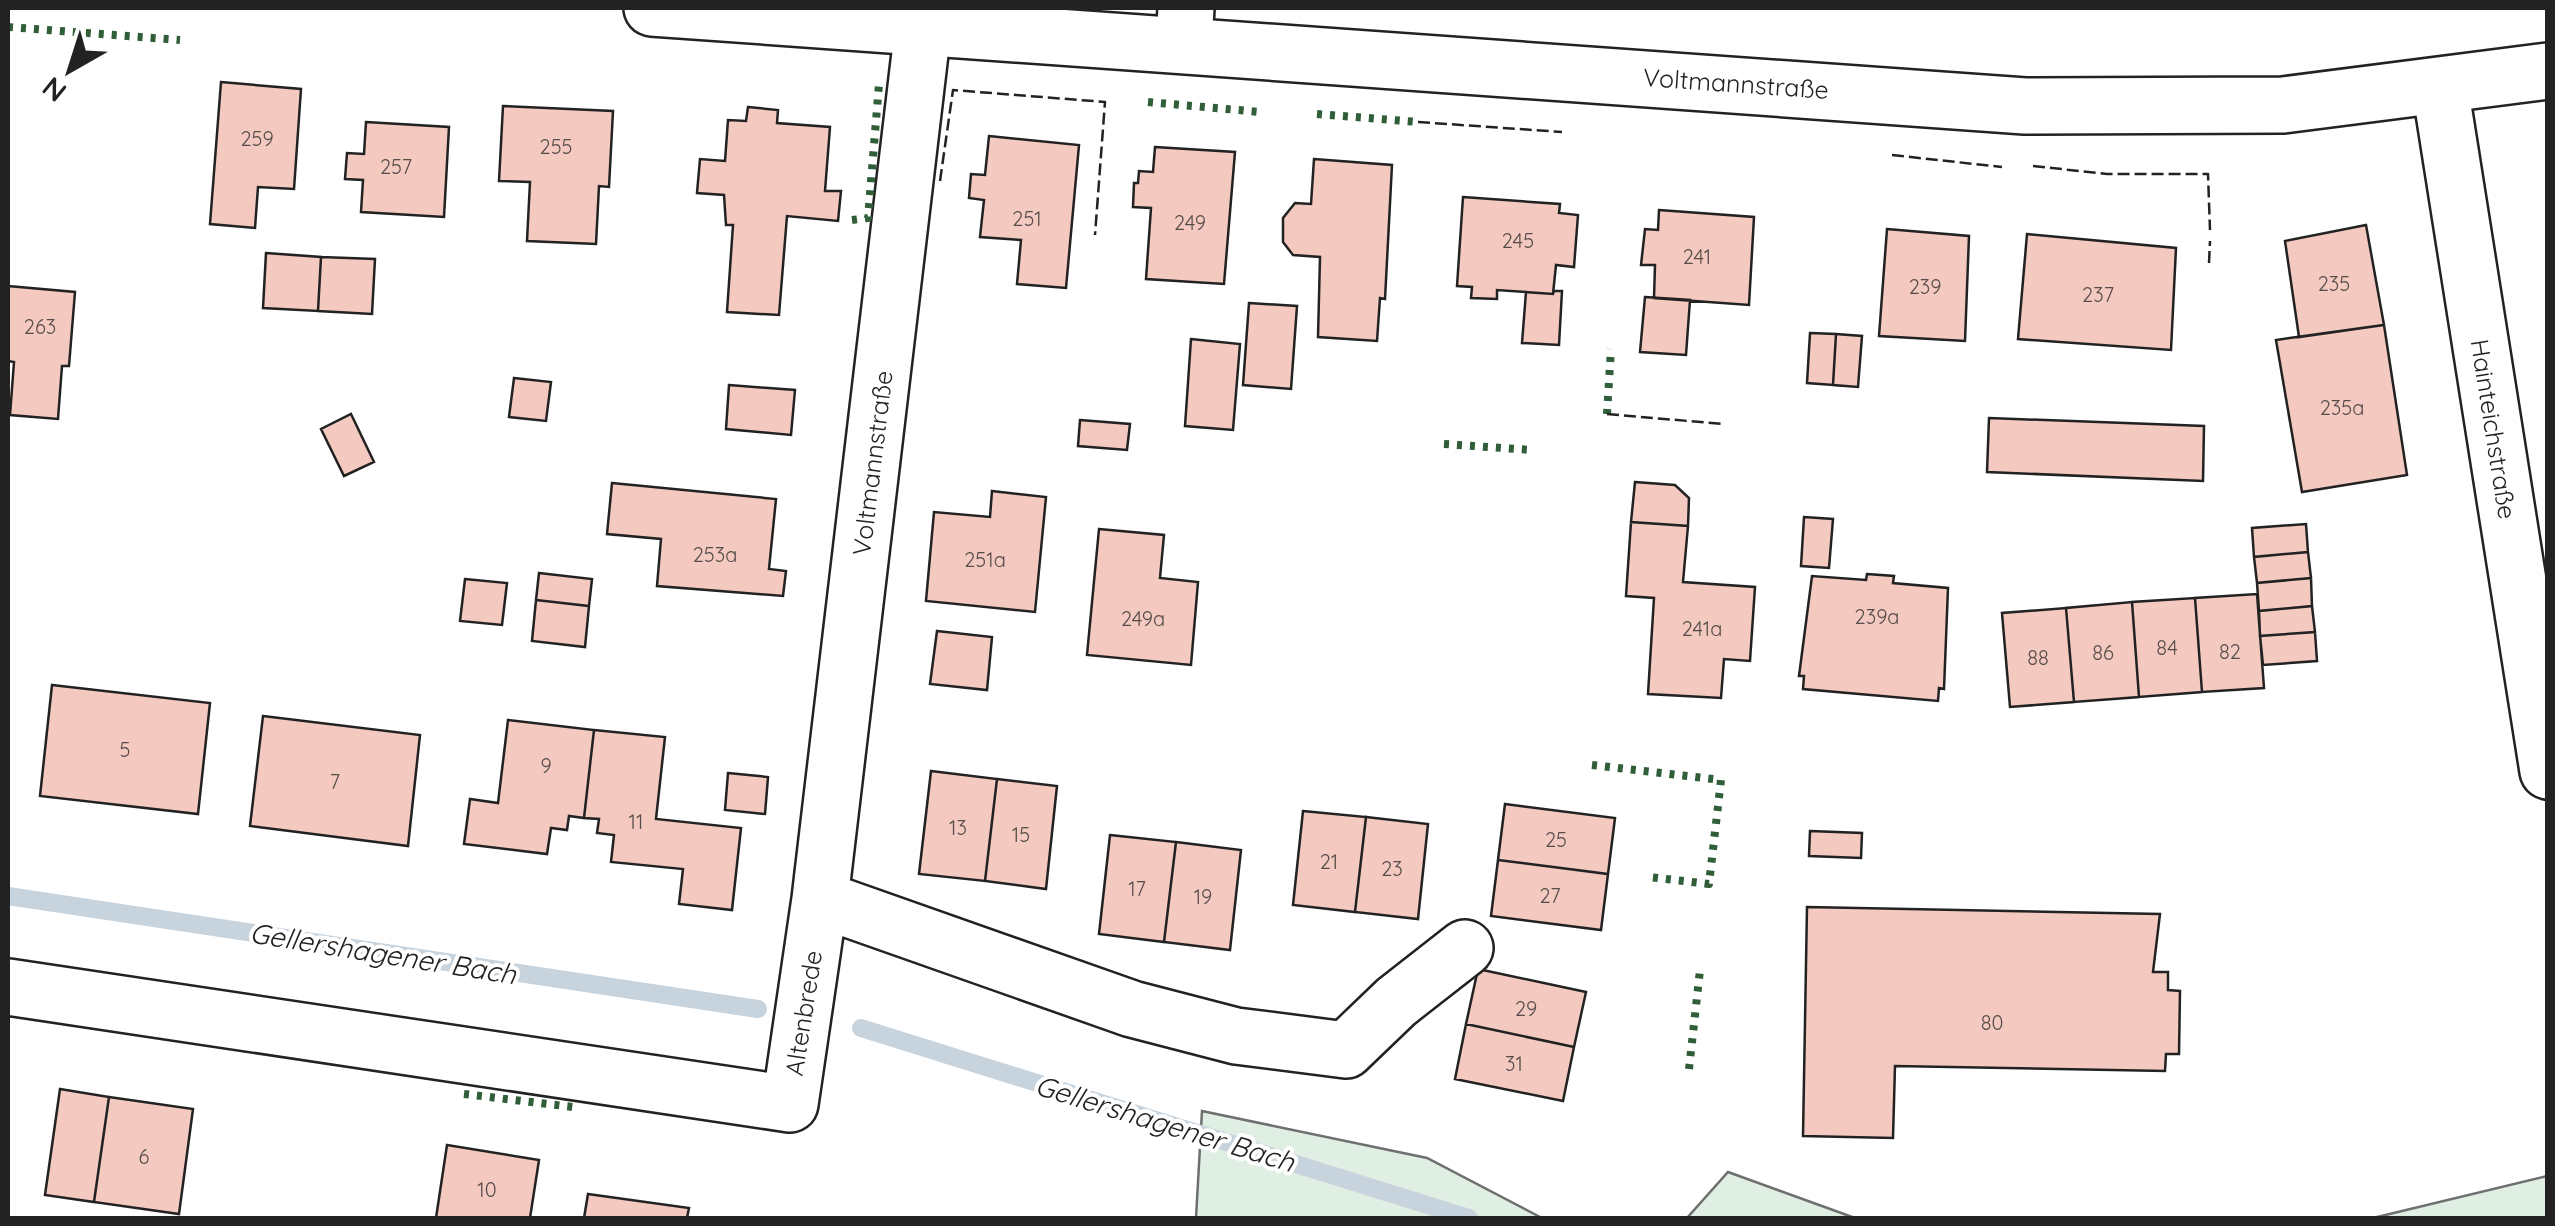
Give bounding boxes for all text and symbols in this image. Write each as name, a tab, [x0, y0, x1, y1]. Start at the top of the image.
north arrow	[20, 20, 120, 120]
street label: Voltmannstraße	[1642, 61, 1830, 105]
text: N	[35, 70, 73, 110]
house number: 259	[240, 126, 274, 151]
house number: 255	[540, 134, 572, 159]
house number: 257	[380, 154, 412, 179]
house number: 251	[1012, 206, 1042, 231]
house number: 249	[1174, 210, 1206, 235]
house number: 245	[1502, 228, 1534, 253]
house number: 241	[1683, 244, 1711, 269]
house number: 235	[2318, 271, 2350, 296]
house number: 239	[1909, 274, 1941, 299]
house number: 237	[2082, 282, 2114, 307]
house number: 263	[24, 314, 56, 339]
street label: Hainteichstraße	[2464, 337, 2524, 521]
street label: Voltmannstraße	[845, 369, 899, 557]
house number: 235a	[2320, 395, 2364, 420]
house number: 253a	[693, 542, 737, 567]
house number: 251a	[964, 547, 1006, 572]
house number: 239a	[1855, 604, 1899, 629]
house number: 249a	[1121, 606, 1165, 631]
house number: 241a	[1682, 616, 1722, 641]
house number: 84	[2156, 635, 2178, 660]
house number: 82	[2219, 639, 2241, 664]
house number: 86	[2092, 640, 2114, 665]
house number: 88	[2027, 645, 2049, 670]
house number: 5	[120, 737, 130, 762]
house number: 9	[540, 753, 552, 778]
house number: 7	[330, 769, 340, 794]
house number: 11	[629, 809, 643, 834]
house number: 13	[949, 815, 967, 840]
house number: 15	[1012, 822, 1030, 847]
house number: 25	[1545, 827, 1567, 852]
house number: 21	[1320, 849, 1338, 874]
house number: 23	[1381, 856, 1403, 881]
house number: 17	[1128, 876, 1146, 901]
house number: 27	[1540, 883, 1560, 908]
house number: 19	[1194, 884, 1212, 909]
water label: Gellershagener Bach	[247, 915, 520, 992]
street label: Altenbrede	[778, 948, 828, 1078]
house number: 29	[1515, 996, 1537, 1021]
house number: 80	[1981, 1010, 2003, 1035]
house number: 31	[1505, 1051, 1523, 1076]
water label: Gellershagener Bach	[1031, 1067, 1300, 1179]
house number: 6	[139, 1144, 150, 1169]
house number: 10	[477, 1177, 497, 1202]

